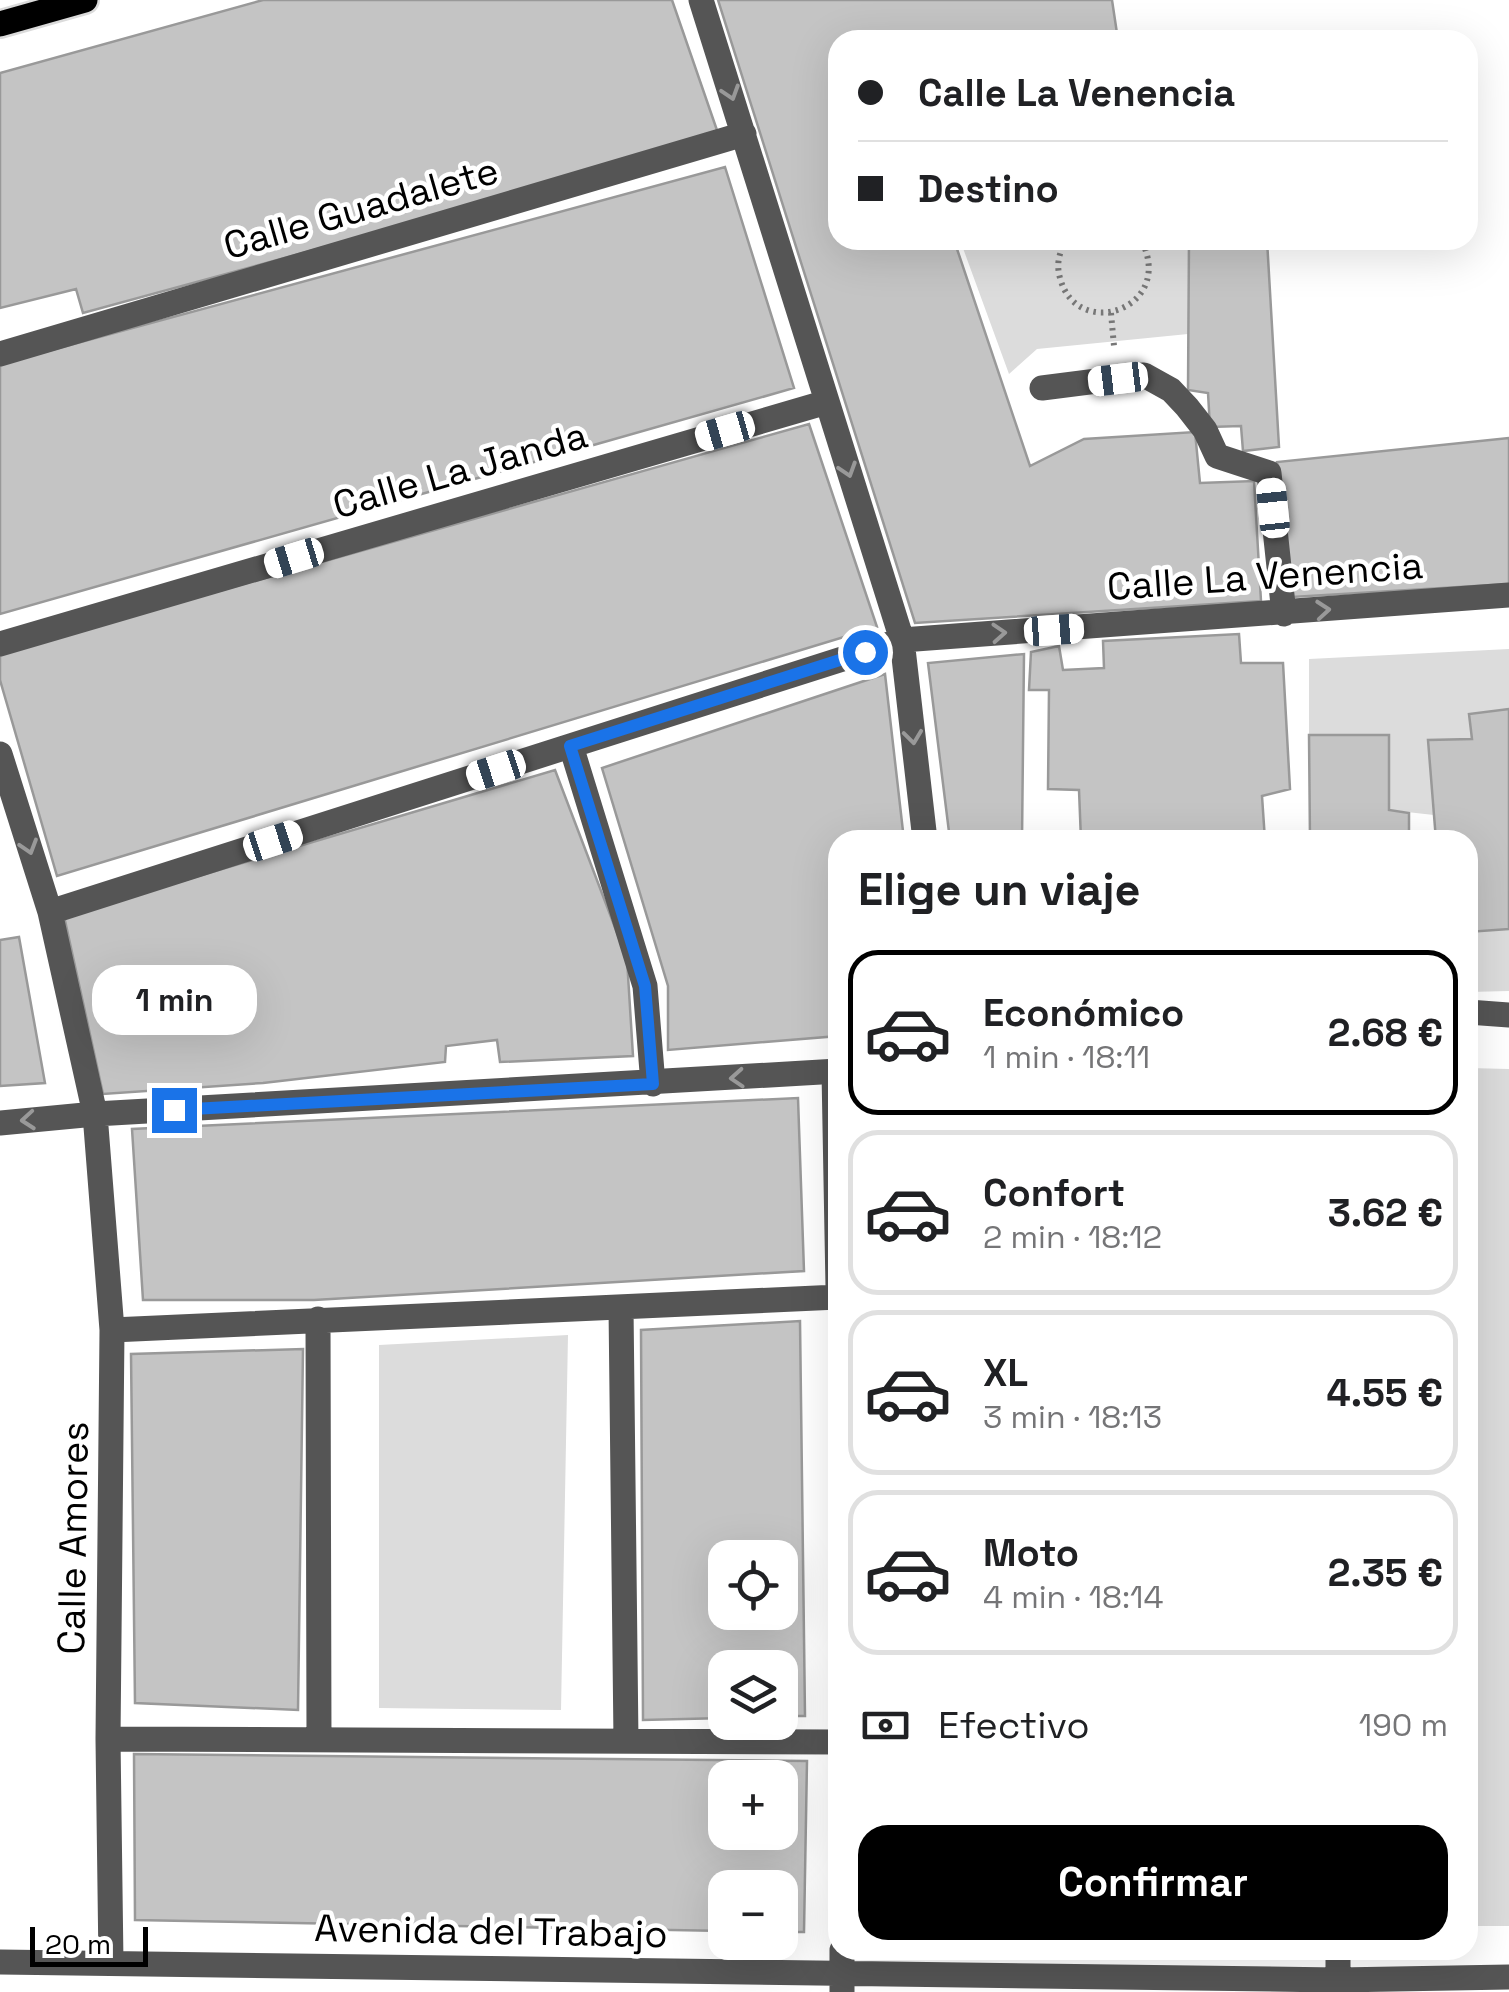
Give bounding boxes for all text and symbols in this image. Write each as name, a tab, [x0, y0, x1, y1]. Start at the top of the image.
text: Calle La Venencia	[918, 69, 1235, 117]
one-way arrow	[719, 83, 739, 100]
street label: Calle Guadalete	[218, 146, 504, 270]
text: Destino	[918, 165, 1059, 213]
car	[1086, 360, 1150, 398]
car	[692, 408, 758, 454]
street label: Calle La Janda	[327, 411, 593, 529]
one-way arrow	[836, 461, 857, 478]
car	[1255, 477, 1291, 539]
car	[261, 535, 327, 581]
street label: Calle La Venencia	[1105, 541, 1425, 611]
one-way arrow	[1316, 600, 1332, 622]
car	[1023, 613, 1085, 647]
one-way arrow	[991, 623, 1007, 645]
route start	[843, 630, 888, 675]
one-way arrow	[902, 729, 923, 745]
car	[463, 746, 529, 794]
car	[240, 817, 306, 865]
one-way arrow	[18, 838, 38, 855]
text: Elige un viaje	[858, 861, 1141, 918]
callout: 1 min	[91, 965, 256, 1035]
text: 1 min	[135, 980, 214, 1020]
icon: car	[863, 988, 953, 1078]
text: Económico	[983, 989, 1184, 1037]
text: 2.68 €	[1328, 1009, 1443, 1057]
text: 1 min · 18:11	[983, 1037, 1150, 1077]
one-way arrow	[729, 1067, 745, 1089]
route end	[152, 1088, 197, 1133]
one-way arrow	[20, 1109, 36, 1131]
icon: car	[863, 1168, 953, 1258]
text: Confort	[983, 1169, 1125, 1217]
text: 3.62 €	[1328, 1189, 1443, 1237]
text: 2 min · 18:12	[983, 1217, 1162, 1257]
icon: car	[863, 1348, 953, 1438]
text: XL	[983, 1349, 1028, 1397]
text: 4.55 €	[1326, 1369, 1443, 1417]
text: 3 min · 18:13	[983, 1397, 1162, 1437]
street label: Calle Amores	[47, 1421, 99, 1655]
icon: car	[863, 1528, 953, 1618]
text: Moto	[983, 1529, 1079, 1577]
map controls	[708, 1540, 798, 1960]
button: locate	[708, 1540, 798, 1630]
text: 2.35 €	[1328, 1549, 1443, 1597]
text: 4 min · 18:14	[983, 1577, 1163, 1617]
button: layers	[708, 1650, 798, 1740]
icon: cash	[858, 1698, 913, 1753]
text: Efectivo	[938, 1701, 1090, 1749]
text: 190 m	[1359, 1705, 1448, 1745]
button: +	[708, 1760, 798, 1850]
button: Confirmar	[858, 1825, 1448, 1940]
button: −	[708, 1870, 798, 1960]
street label: Avenida del Trabajo	[314, 1904, 668, 1958]
scale bar	[30, 1922, 148, 1966]
text: 20 m	[45, 1926, 111, 1962]

